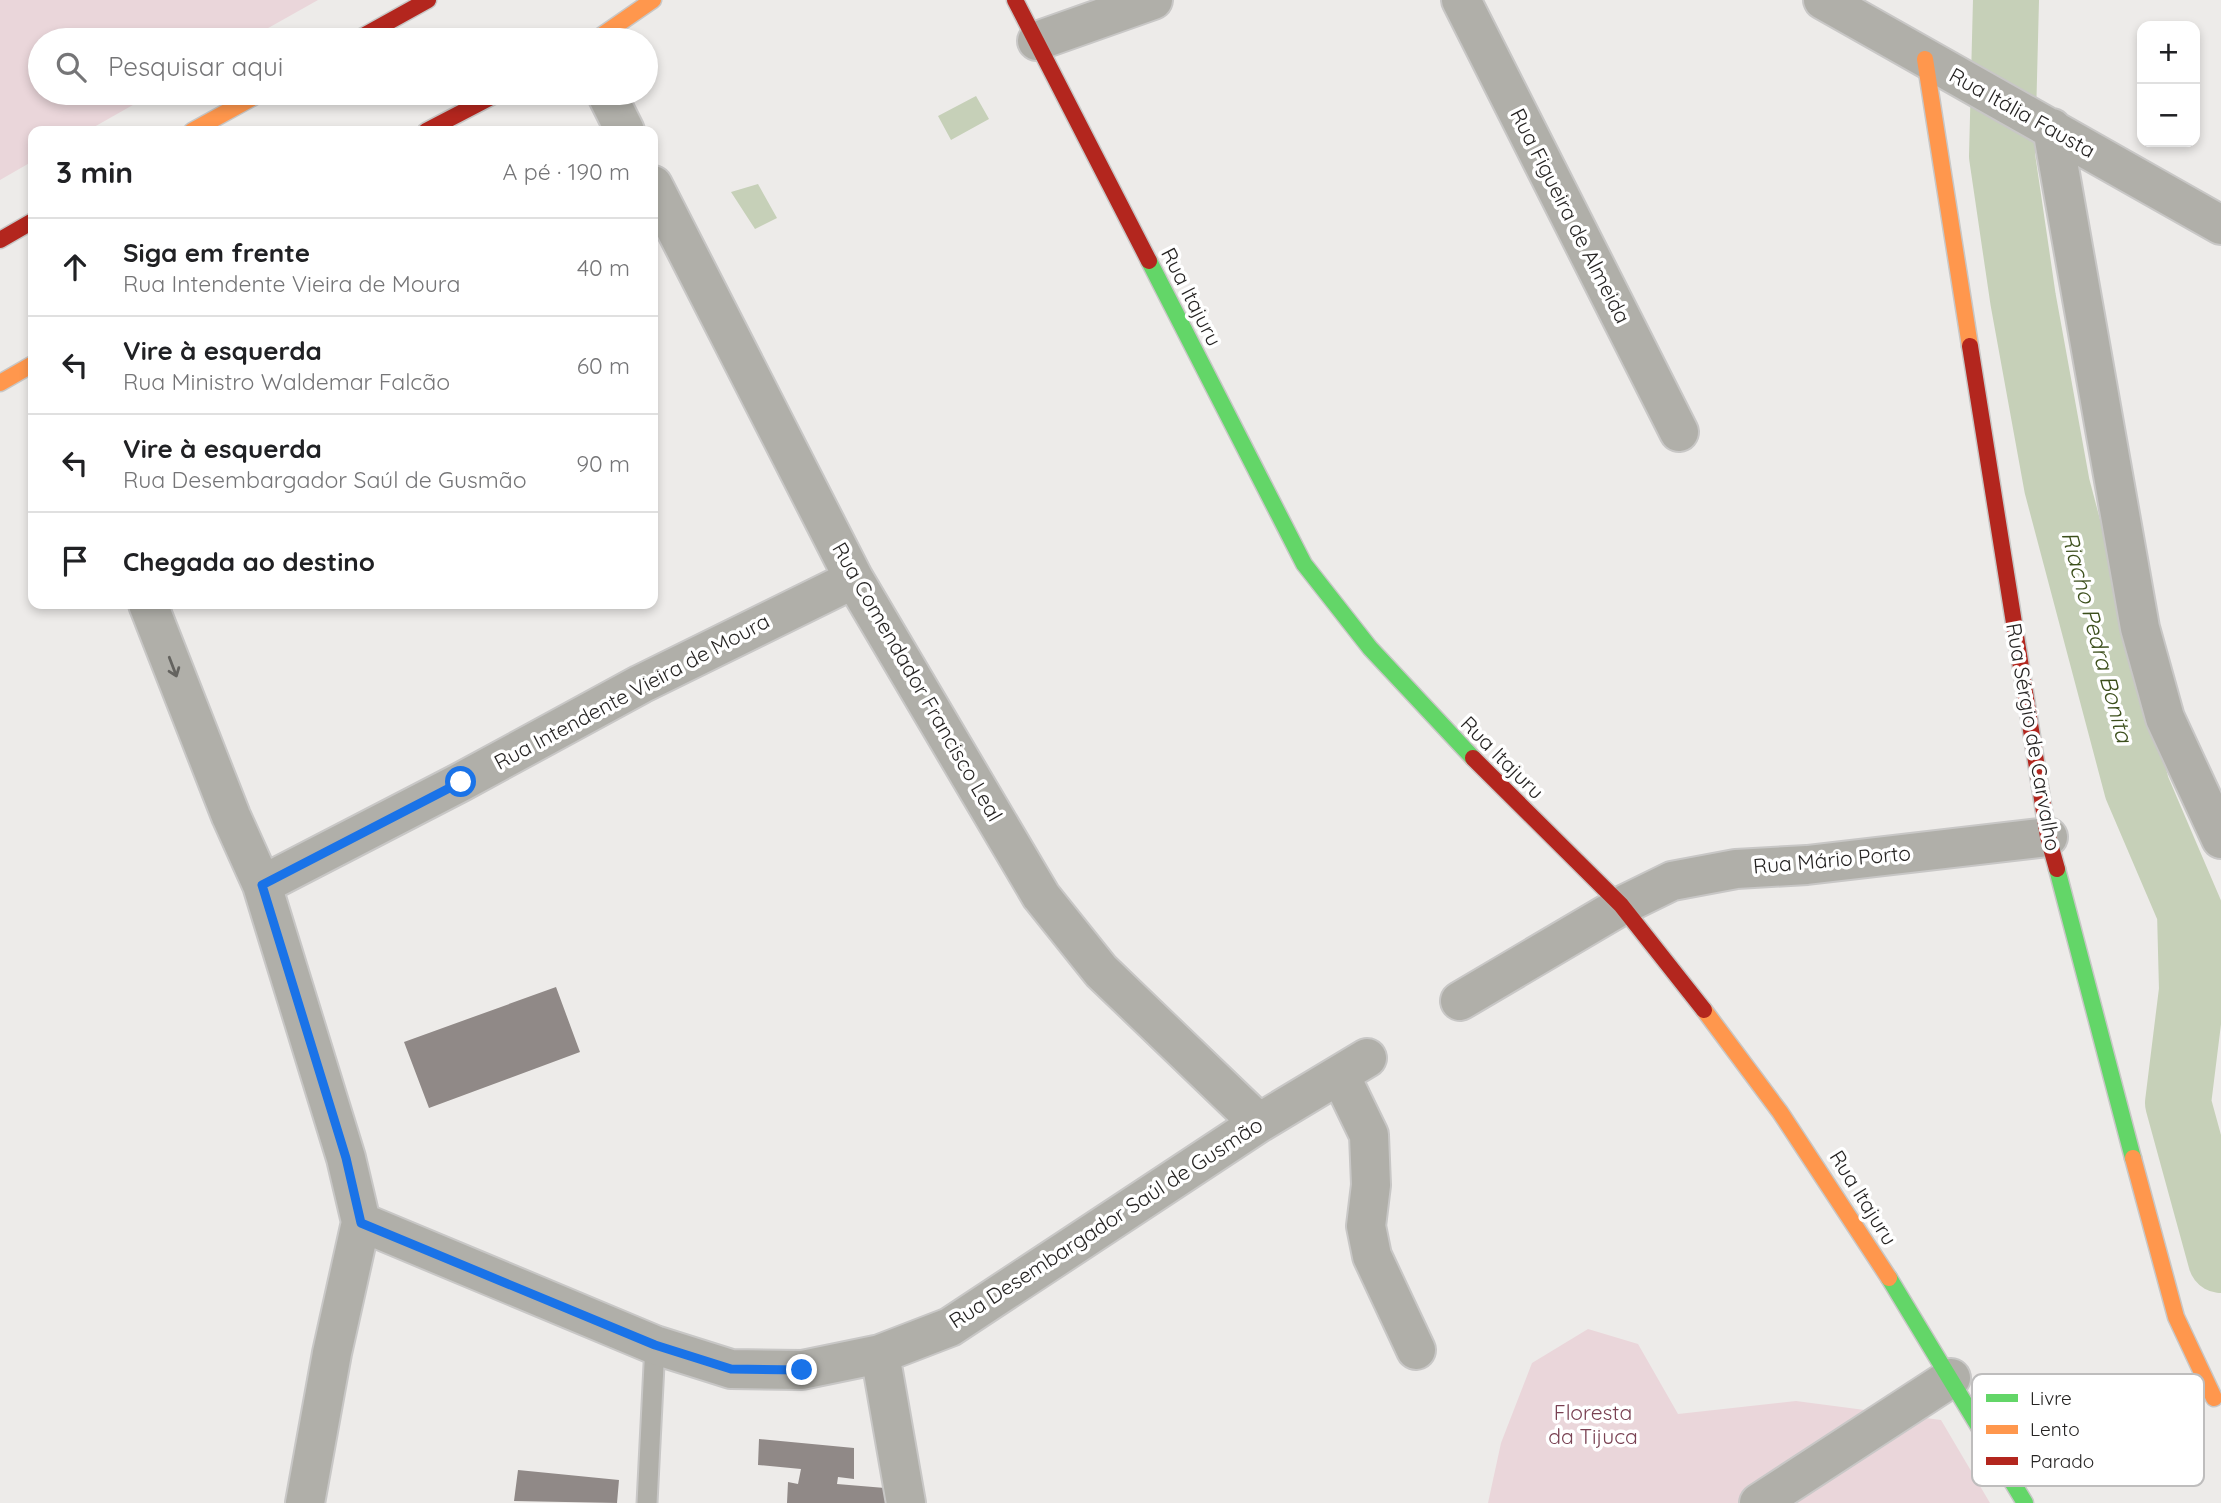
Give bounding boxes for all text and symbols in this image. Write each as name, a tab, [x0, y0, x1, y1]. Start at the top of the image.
map controls	[2137, 21, 2200, 147]
button: +	[2137, 21, 2200, 84]
search box	[28, 28, 658, 105]
icon: search	[52, 48, 90, 86]
text: Pesquisar aqui	[108, 50, 283, 83]
street label: Rua Itália Fausta	[1945, 61, 2100, 163]
button: −	[2137, 84, 2200, 147]
street label: Rua Figueira de Almeida	[1505, 104, 1636, 327]
text: 3 min	[56, 153, 133, 191]
text: A pé · 190 m	[503, 157, 630, 186]
text: Siga em frente	[123, 236, 310, 269]
street label: Rua Itajuru	[1156, 243, 1228, 350]
icon: ahead	[56, 248, 94, 286]
text: 40 m	[577, 253, 630, 282]
text: Rua Intendente Vieira de Moura	[123, 269, 460, 298]
text: Vire à esquerda	[123, 334, 322, 367]
icon: left	[56, 346, 94, 384]
text: 60 m	[577, 351, 630, 380]
text: Rua Ministro Waldemar Falcão	[123, 367, 450, 396]
text: Vire à esquerda	[123, 432, 322, 465]
icon: left	[56, 444, 94, 482]
text: 90 m	[576, 449, 630, 478]
text: Rua Desembargador Saúl de Gusmão	[123, 465, 527, 494]
water label: Riacho Pedra Bonita	[2055, 528, 2140, 747]
street label: Rua Comendador Francisco Leal	[827, 537, 1009, 826]
icon: arrive	[56, 542, 94, 580]
text: Chegada ao destino	[123, 545, 375, 578]
street label: Rua Intendente Vieira de Moura	[489, 607, 774, 775]
street label: Rua Sérgio de Carvalho	[2001, 621, 2067, 853]
one-way arrow	[168, 656, 181, 678]
street label: Rua Itajuru	[1456, 710, 1550, 804]
route start	[445, 766, 476, 797]
street label: Rua Mário Porto	[1752, 839, 1912, 879]
street label: Rua Desembargador Saúl de Gusmão	[944, 1111, 1267, 1333]
street label: Rua Itajuru	[1824, 1145, 1903, 1250]
route end	[786, 1354, 817, 1385]
legend	[1972, 1374, 2204, 1486]
text: Livre	[2030, 1386, 2072, 1410]
park label: Floresta da Tijuca	[1548, 1399, 1638, 1449]
text: Lento	[2030, 1417, 2080, 1441]
text: Parado	[2030, 1449, 2094, 1473]

